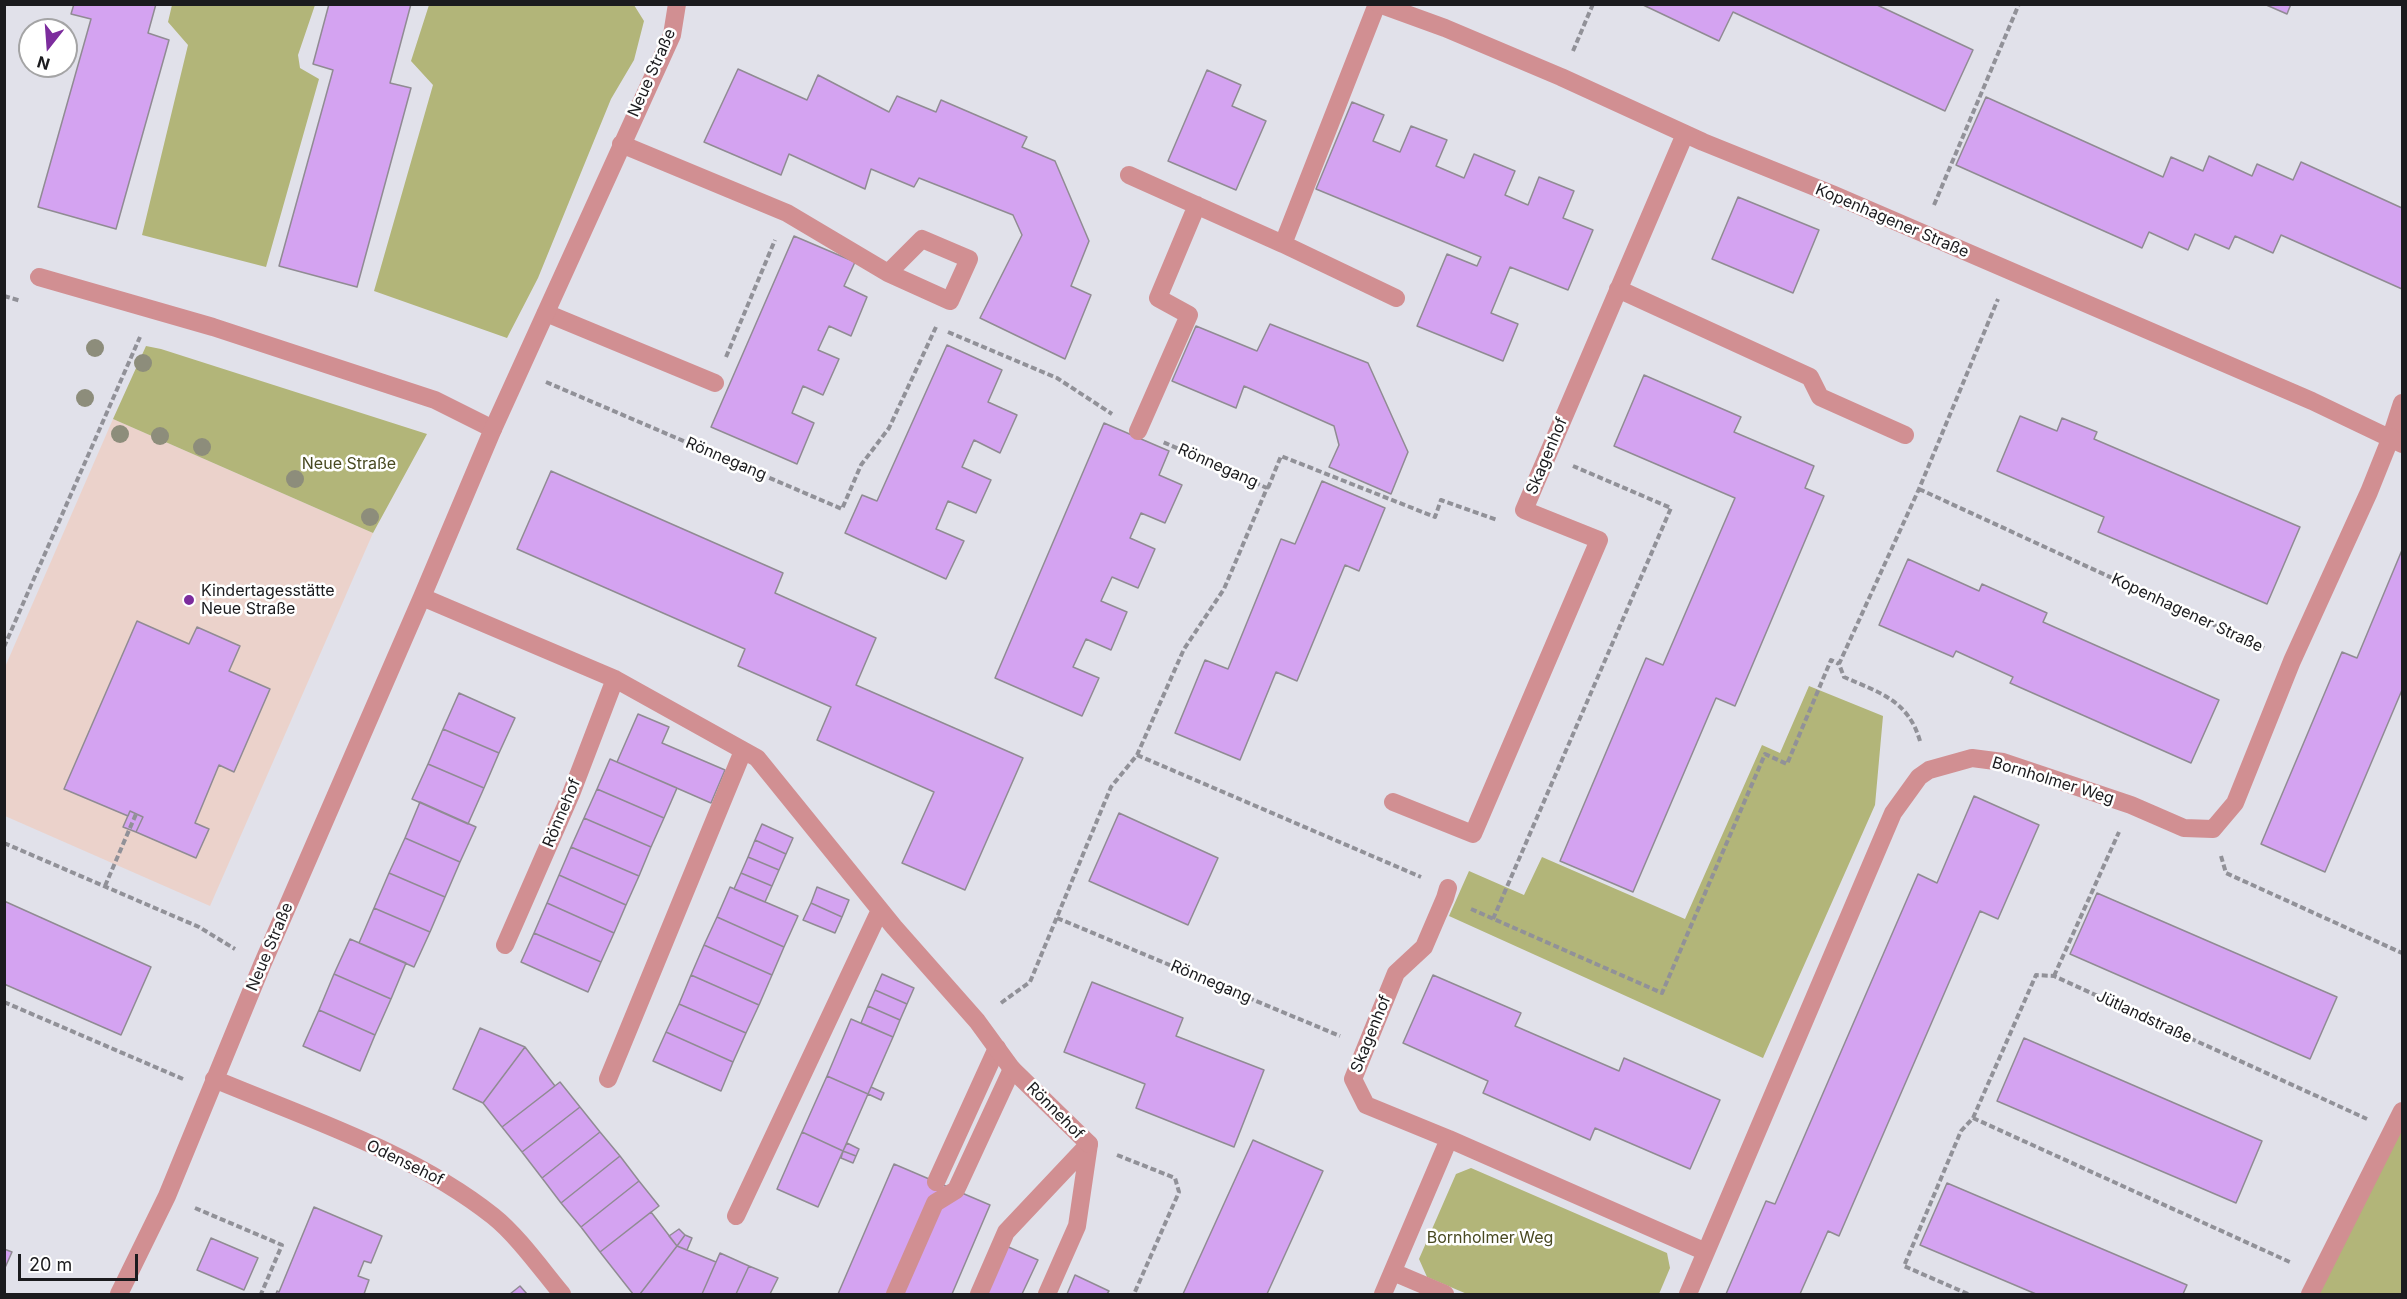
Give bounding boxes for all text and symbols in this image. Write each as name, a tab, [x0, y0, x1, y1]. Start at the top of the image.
north arrow	[18, 18, 78, 78]
street label: Neue Straße	[624, 26, 680, 120]
text: N	[35, 52, 52, 75]
street label: Kopenhagener Straße	[1812, 180, 1972, 262]
street label: Skagenhof	[1522, 415, 1572, 497]
street label: Rönnegang	[683, 433, 769, 485]
street label: Rönnegang	[1175, 440, 1261, 492]
park label: Neue Straße	[302, 454, 396, 474]
street label: Kopenhagener Straße	[2108, 569, 2266, 657]
place label: Kindertagesstätte Neue Straße	[201, 581, 335, 619]
marker: Kindertagesstätte Neue Straße	[182, 593, 196, 607]
street label: Bornholmer Weg	[1990, 753, 2116, 809]
street label: Rönnehof	[539, 776, 585, 850]
street label: Neue Straße	[243, 900, 297, 994]
street label: Rönnegang	[1168, 956, 1254, 1008]
street label: Jütlandstraße	[2093, 986, 2195, 1048]
street label: Skagenhof	[1347, 993, 1395, 1075]
street label: Rönnehof	[1022, 1078, 1088, 1144]
street label: Odensehof	[363, 1136, 447, 1190]
park label: Bornholmer Weg	[1427, 1228, 1553, 1248]
scale bar	[21, 1242, 141, 1280]
text: 20 m	[29, 1254, 72, 1275]

